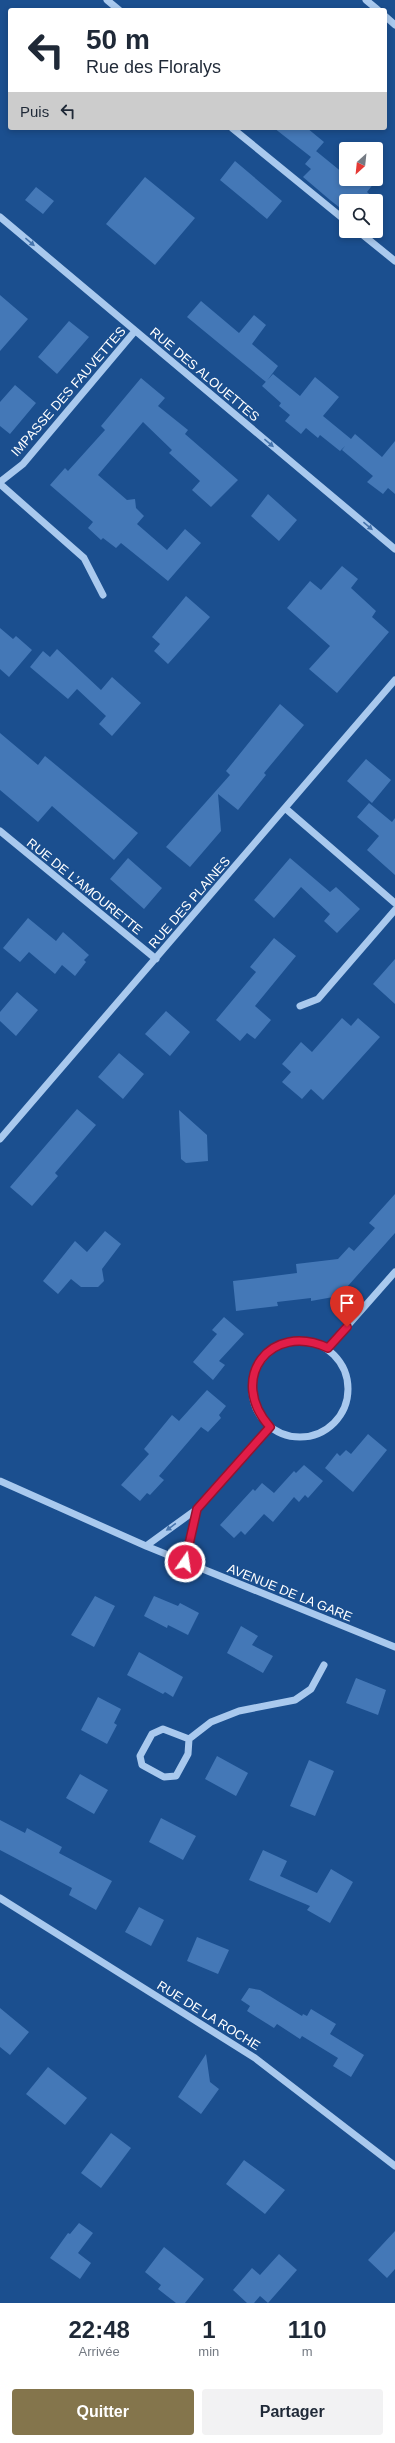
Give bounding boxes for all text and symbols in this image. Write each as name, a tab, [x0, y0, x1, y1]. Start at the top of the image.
icon: left	[20, 24, 72, 76]
text: 50 m	[86, 24, 150, 55]
text: Rue des Floralys	[86, 57, 221, 77]
icon: left	[57, 100, 79, 122]
text: Puis	[20, 103, 49, 120]
north arrow	[339, 142, 383, 186]
map controls	[339, 142, 383, 238]
button: search	[339, 194, 383, 238]
one-way arrow	[25, 237, 35, 246]
street label: IMPASSE DES FAUVETTES	[8, 323, 129, 459]
street label: RUE DES ALOUETTES	[147, 324, 263, 425]
one-way arrow	[263, 438, 274, 447]
one-way arrow	[363, 522, 374, 531]
street label: RUE DE L'AMOURETTE	[24, 835, 146, 938]
street label: RUE DES PLAINES	[146, 853, 233, 951]
pin	[330, 1286, 364, 1327]
icon: arrive	[336, 1292, 358, 1314]
one-way arrow	[166, 1523, 177, 1532]
position arrow	[164, 1541, 206, 1583]
street label: AVENUE DE LA GARE	[225, 1561, 355, 1625]
street label: RUE DE LA ROCHE	[155, 1978, 263, 2053]
text: 22:48	[68, 2316, 130, 2343]
text: 1	[202, 2316, 216, 2343]
text: 110	[288, 2316, 327, 2343]
text: Arrivée	[79, 2344, 120, 2359]
text: min	[198, 2344, 219, 2359]
text: m	[302, 2344, 313, 2359]
button: Quitter	[12, 2389, 194, 2435]
button: Partager	[202, 2389, 383, 2435]

